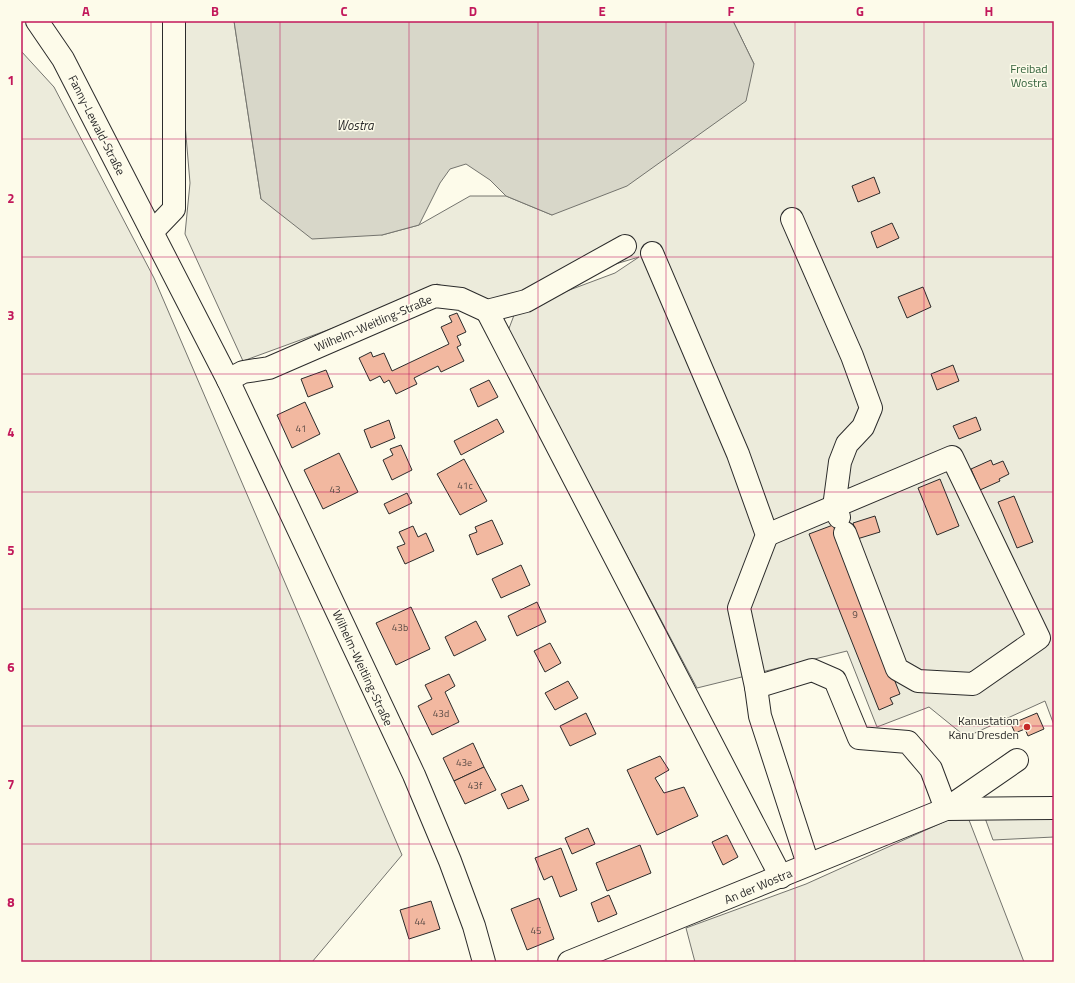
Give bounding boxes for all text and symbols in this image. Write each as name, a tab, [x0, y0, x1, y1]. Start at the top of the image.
text: A	[82, 1, 90, 21]
text: B	[211, 1, 219, 21]
text: C	[340, 1, 348, 21]
text: D	[469, 1, 477, 21]
text: E	[598, 1, 606, 21]
text: F	[728, 1, 735, 21]
text: G	[856, 1, 864, 21]
text: H	[985, 1, 993, 21]
park label: Freibad Wostra	[1010, 59, 1048, 92]
text: 1	[7, 70, 15, 90]
street label: Fanny-Lewald-Straße	[64, 72, 130, 178]
water label: Wostra	[336, 115, 375, 135]
text: 2	[7, 188, 15, 208]
street label: Wilhelm-Weitling-Straße	[311, 290, 435, 356]
text: 3	[7, 305, 15, 325]
house number: 41	[295, 421, 307, 436]
text: 4	[7, 422, 15, 442]
house number: 41c	[457, 478, 473, 493]
house number: 43	[329, 482, 341, 497]
text: 5	[7, 540, 15, 560]
street label: Wilhelm-Weitling-Straße	[328, 607, 398, 729]
house number: 9	[852, 607, 858, 622]
house number: 43b	[392, 620, 408, 635]
text: 6	[7, 657, 15, 677]
house number: 43d	[433, 706, 449, 721]
place label: Kanustation Kanu Dresden	[948, 711, 1019, 744]
marker: Kanustation Kanu Dresden	[1022, 722, 1032, 732]
house number: 43e	[456, 755, 472, 770]
text: 7	[7, 774, 15, 794]
house number: 43f	[468, 778, 483, 793]
street label: An der Wostra	[721, 863, 795, 909]
text: 8	[7, 892, 15, 912]
house number: 44	[414, 914, 426, 929]
house number: 45	[530, 923, 542, 938]

